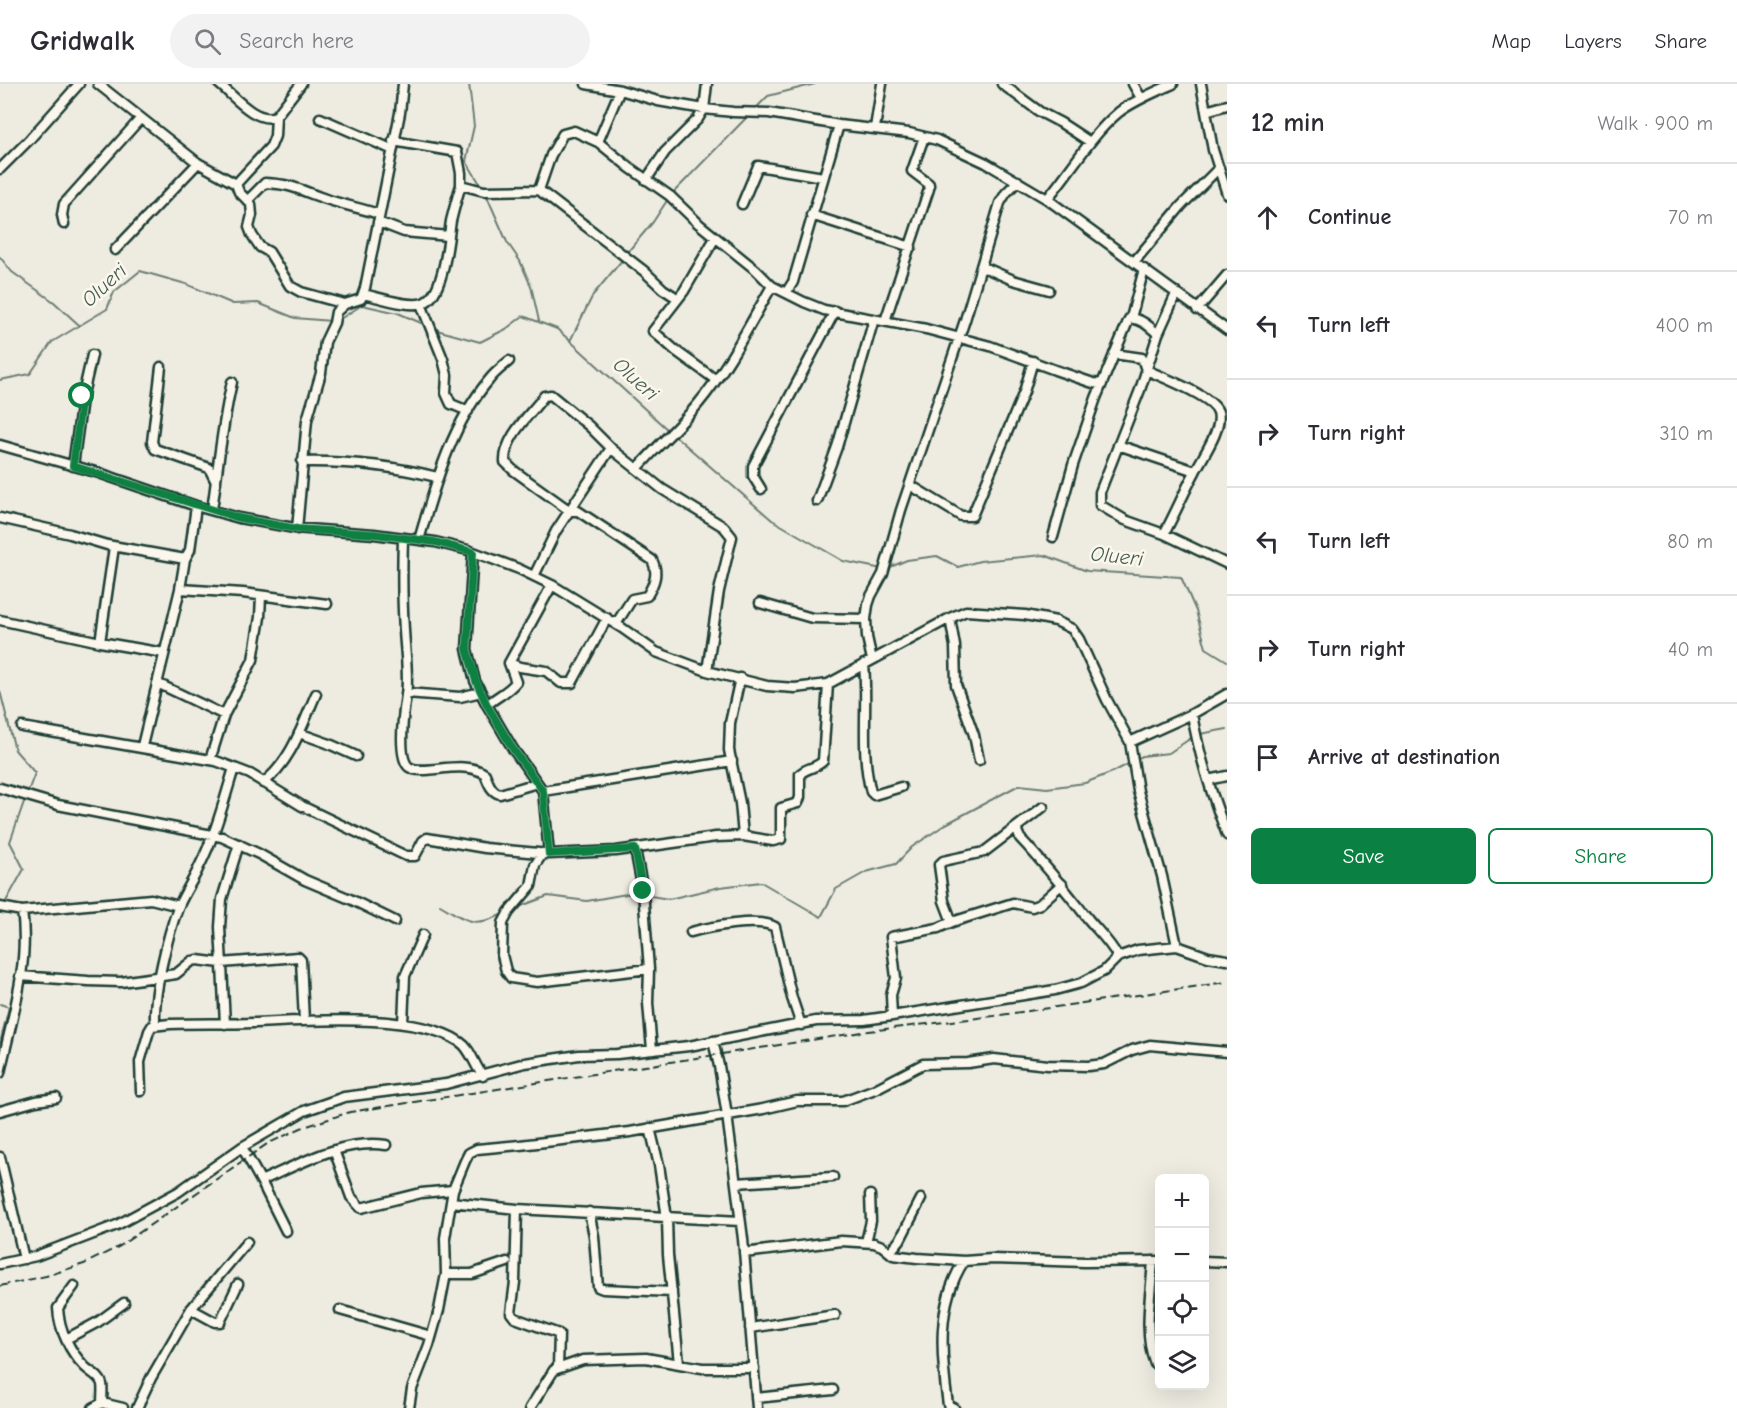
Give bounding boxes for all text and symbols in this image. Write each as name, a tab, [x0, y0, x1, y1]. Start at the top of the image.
search box	[170, 14, 590, 68]
text: Gridwalk	[30, 25, 134, 57]
icon: search	[191, 25, 224, 58]
text: Search here	[239, 28, 354, 54]
text: Map	[1492, 29, 1531, 53]
text: Layers	[1564, 29, 1622, 53]
text: Share	[1655, 29, 1707, 53]
text: 12 min	[1251, 108, 1325, 138]
text: Walk · 900 m	[1598, 112, 1713, 135]
icon: ahead	[1251, 201, 1284, 234]
text: Continue	[1308, 204, 1391, 230]
text: 70 m	[1668, 206, 1713, 229]
water label: Olueri	[77, 258, 132, 312]
icon: left	[1251, 309, 1284, 342]
text: Turn left	[1308, 312, 1390, 338]
text: 400 m	[1656, 314, 1713, 337]
water label: Olueri	[608, 352, 664, 406]
route start	[68, 382, 94, 408]
icon: right	[1251, 417, 1284, 450]
text: Turn right	[1308, 420, 1405, 446]
text: 310 m	[1660, 422, 1713, 445]
icon: left	[1251, 525, 1284, 558]
text: Turn left	[1308, 528, 1390, 554]
text: 80 m	[1667, 530, 1713, 553]
water label: Olueri	[1090, 541, 1145, 571]
icon: right	[1251, 633, 1284, 666]
text: Turn right	[1308, 636, 1405, 662]
text: 40 m	[1668, 638, 1713, 661]
icon: arrive	[1251, 741, 1284, 774]
text: Arrive at destination	[1308, 744, 1500, 770]
button: Save	[1251, 828, 1476, 884]
button: Share	[1488, 828, 1713, 884]
route end	[629, 877, 655, 903]
map controls	[1155, 1174, 1209, 1390]
button: +	[1155, 1174, 1209, 1228]
button: −	[1155, 1228, 1209, 1282]
button: locate	[1155, 1282, 1209, 1336]
button: layers	[1155, 1336, 1209, 1390]

